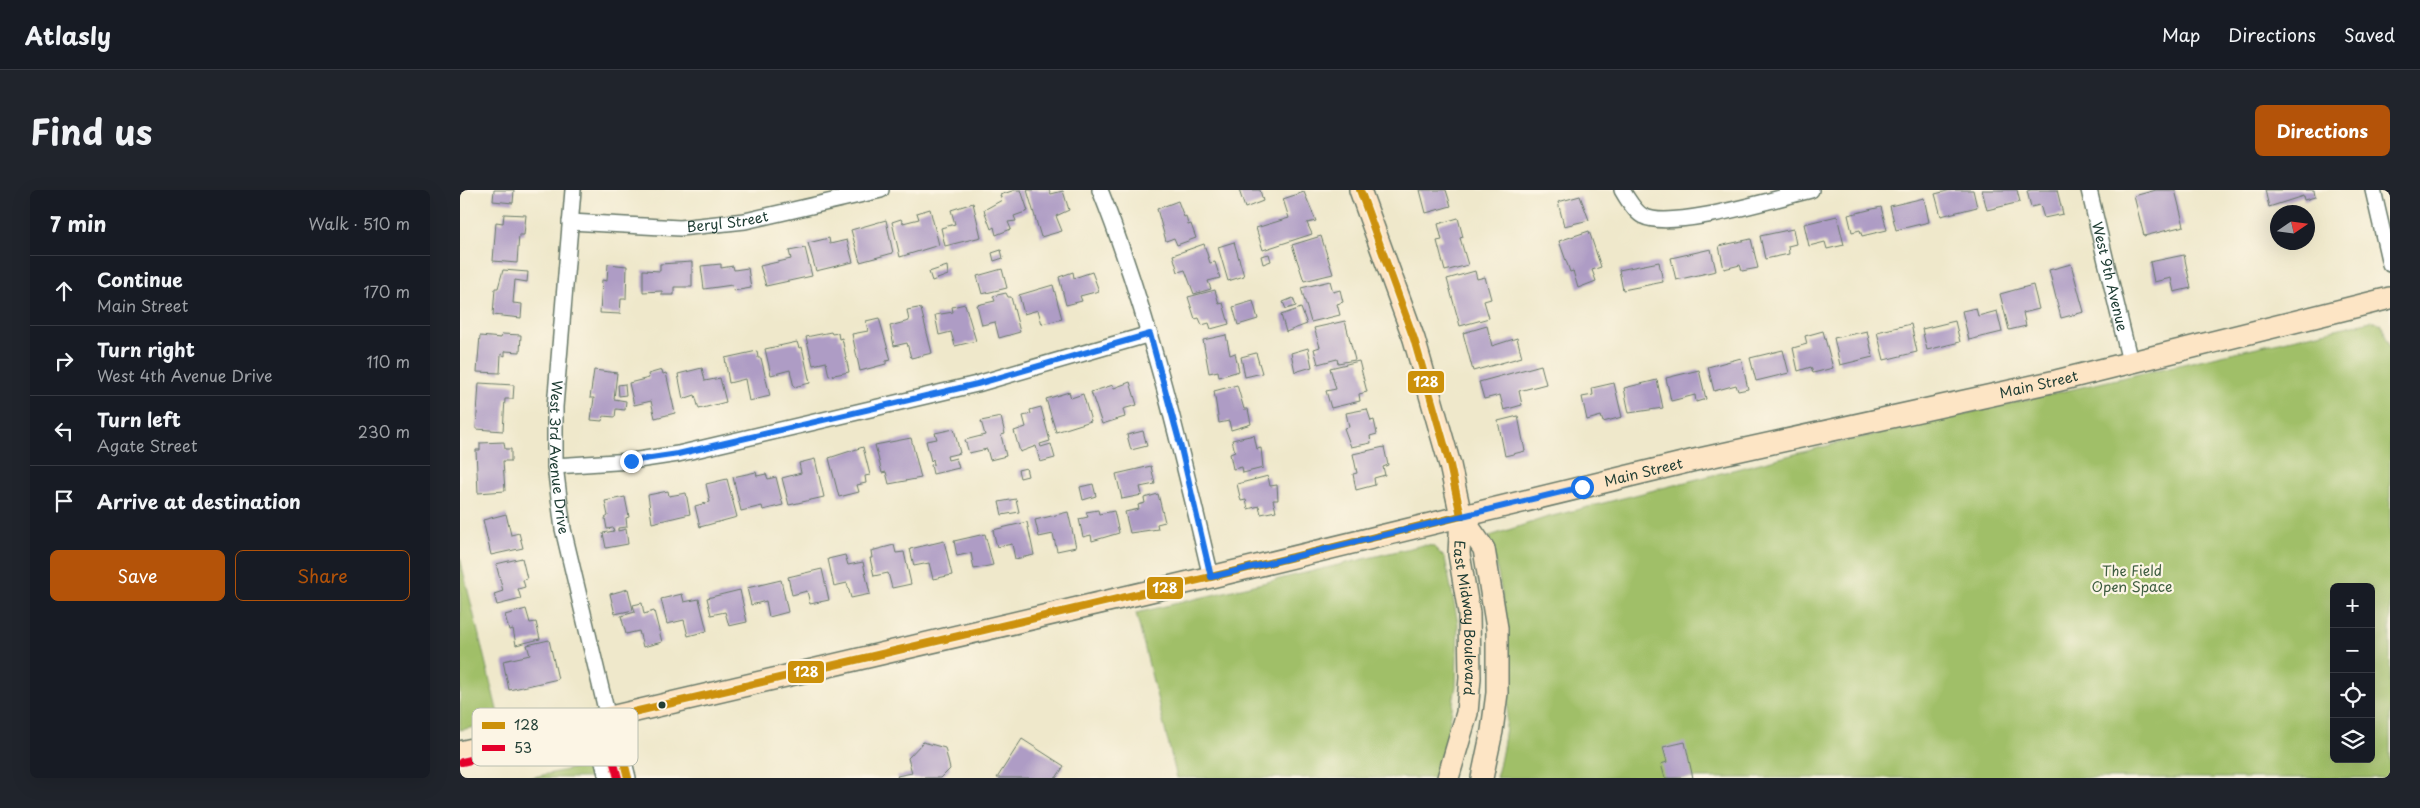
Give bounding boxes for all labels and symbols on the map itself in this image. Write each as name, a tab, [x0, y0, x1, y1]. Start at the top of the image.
street label: Beryl Street	[686, 205, 770, 237]
north arrow	[2270, 205, 2315, 250]
street label: West 9th Avenue	[2087, 220, 2133, 334]
street label: Main Street	[1997, 365, 2080, 403]
line badge: 128	[1407, 370, 1445, 394]
text: 128	[1413, 371, 1439, 392]
street label: West 3rd Avenue Drive	[545, 379, 575, 536]
route end	[620, 450, 643, 473]
street label: Main Street	[1602, 452, 1685, 492]
route start	[1571, 476, 1594, 499]
street label: East Midway Boulevard	[1449, 540, 1481, 697]
park label: The Field Open Space	[2091, 560, 2173, 597]
line badge: 128	[1146, 576, 1184, 600]
text: 128	[1152, 577, 1178, 598]
line badge: 128	[787, 660, 825, 684]
text: 128	[793, 661, 819, 682]
unlabelled marker	[657, 700, 667, 710]
legend	[472, 708, 638, 766]
text: 128	[514, 714, 539, 735]
text: 53	[514, 737, 532, 758]

